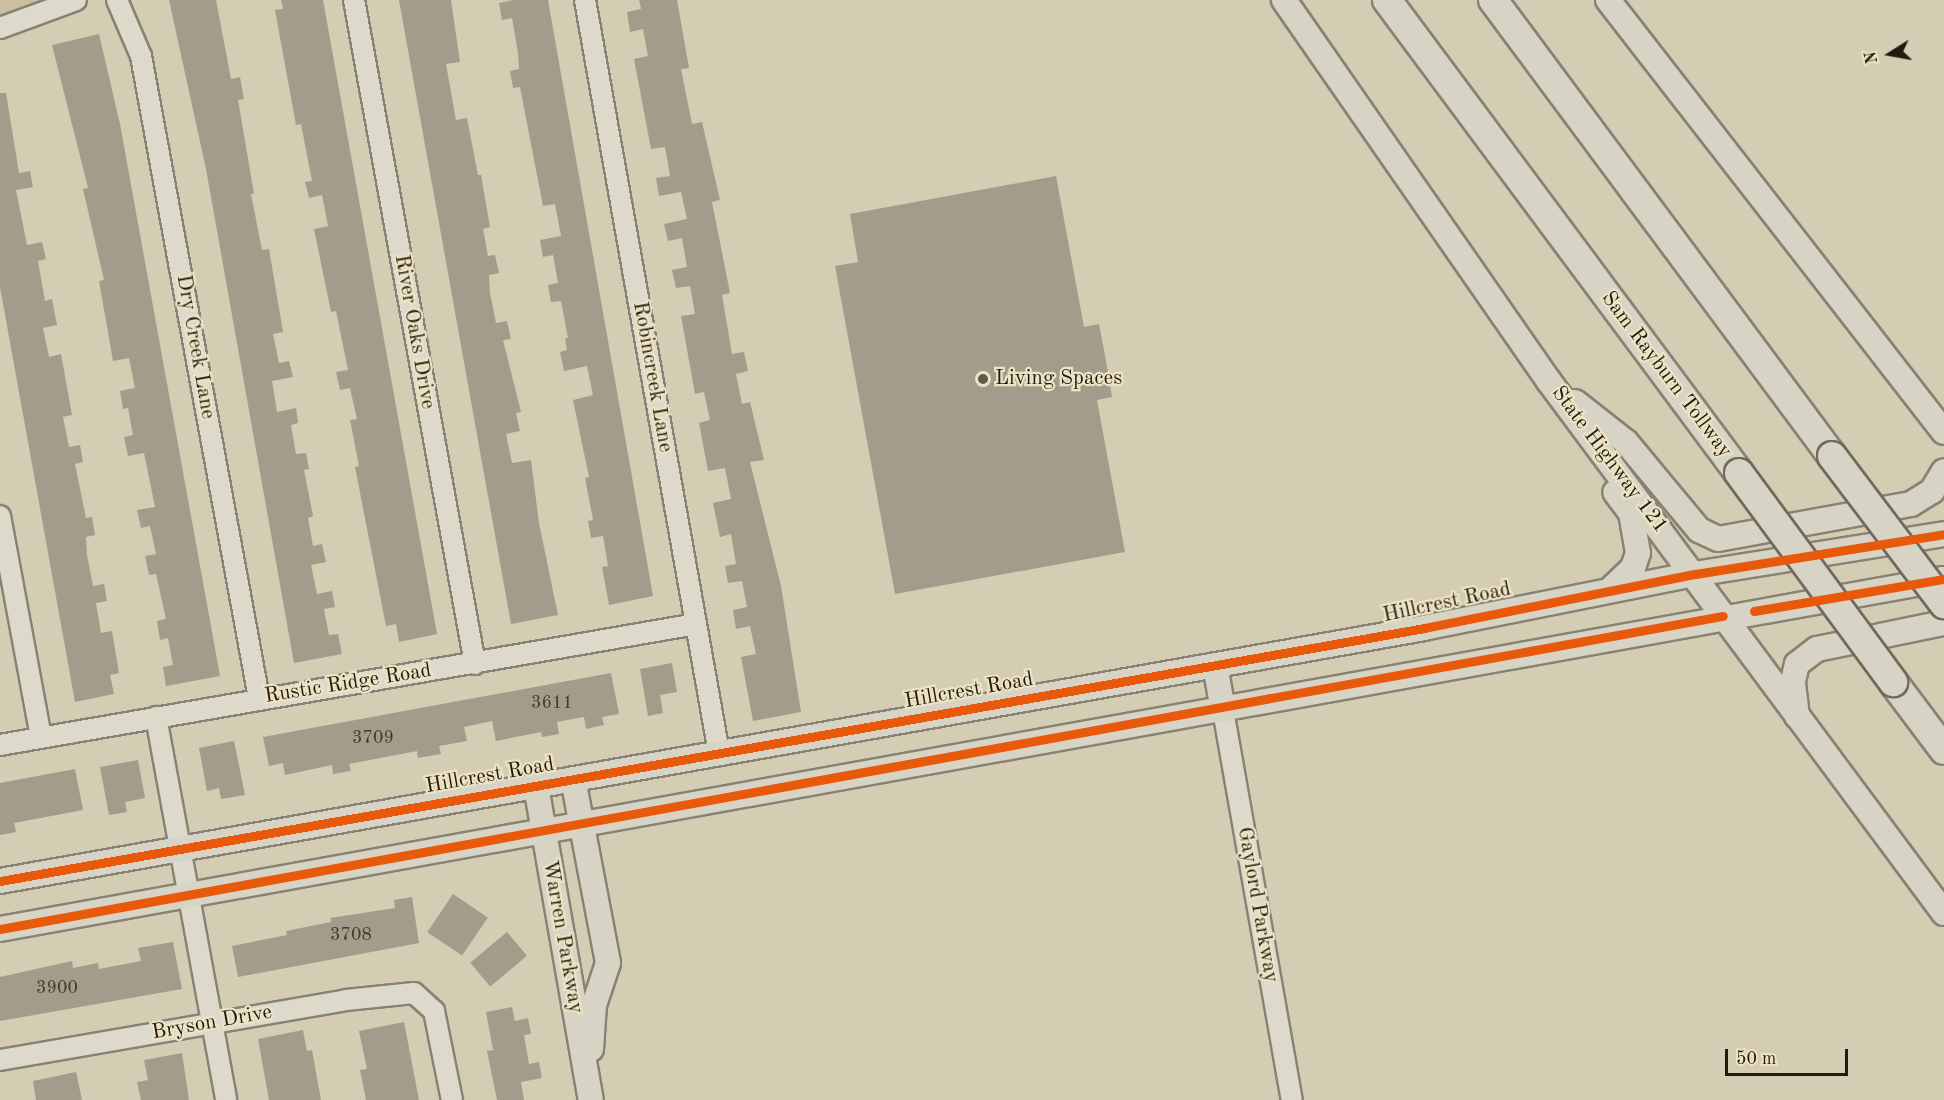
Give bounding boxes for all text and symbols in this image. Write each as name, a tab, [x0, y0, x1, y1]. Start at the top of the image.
north arrow	[1860, 24, 1920, 84]
text: N	[1863, 50, 1881, 65]
street label: River Oaks Drive	[388, 253, 440, 411]
street label: Dry Creek Lane	[170, 273, 220, 421]
street label: Sam Rayburn Tollway	[1595, 287, 1737, 463]
street label: Robincreek Lane	[626, 300, 678, 454]
place label: Living Spaces	[995, 366, 1122, 392]
marker: Living Spaces	[976, 372, 990, 386]
street label: State Highway 121	[1545, 381, 1673, 539]
street label: Hillcrest Road	[1381, 577, 1513, 629]
street label: Rustic Ridge Road	[263, 658, 433, 710]
street label: Hillcrest Road	[903, 667, 1035, 715]
house number: 3611	[531, 692, 573, 714]
house number: 3709	[352, 727, 394, 749]
street label: Hillcrest Road	[424, 752, 556, 800]
street label: Gaylord Parkway	[1231, 825, 1283, 985]
street label: Warren Parkway	[536, 858, 588, 1016]
house number: 3708	[330, 924, 372, 946]
house number: 3900	[36, 977, 78, 999]
street label: Bryson Drive	[150, 1000, 274, 1046]
scale bar	[1728, 1037, 1851, 1075]
text: 50 m	[1736, 1050, 1776, 1068]

